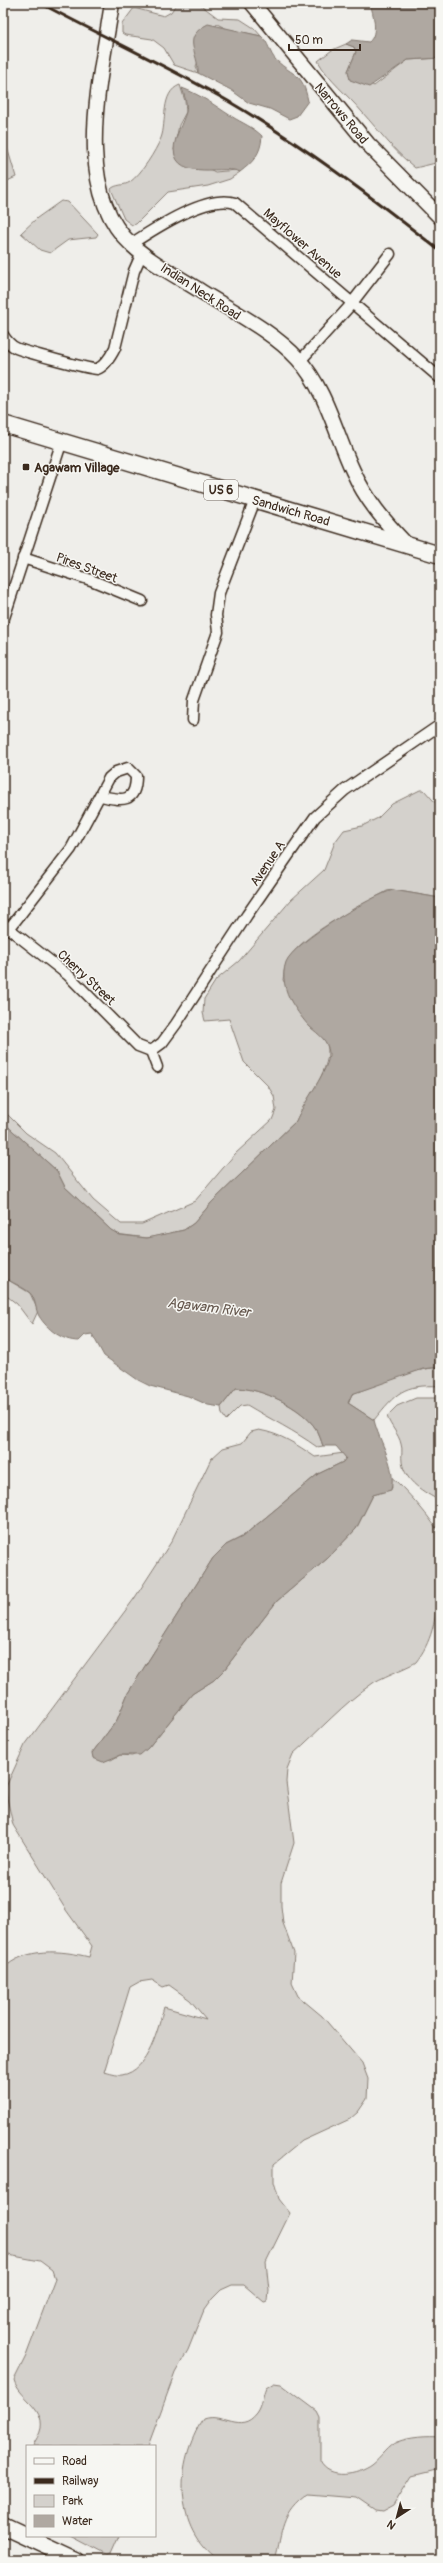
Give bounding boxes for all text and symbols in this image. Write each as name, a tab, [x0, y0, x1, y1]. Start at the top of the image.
scale bar	[289, 26, 360, 52]
text: 50 m	[295, 33, 323, 48]
street label: Narrows Road	[311, 80, 371, 148]
street label: Mayflower Avenue	[260, 205, 345, 283]
street label: Indian Neck Road	[157, 260, 244, 324]
place label: Agawam Village	[34, 460, 120, 476]
marker: Agawam Village	[21, 462, 31, 472]
road number: US 6	[204, 480, 238, 500]
street label: Sandwich Road	[250, 492, 332, 530]
street label: Pires Street	[54, 549, 120, 587]
street label: Avenue A	[247, 837, 289, 889]
street label: Cherry Street	[54, 947, 119, 1009]
water label: Agawam River	[167, 1294, 253, 1321]
legend	[26, 2445, 156, 2537]
text: Road	[62, 2454, 87, 2469]
text: Railway	[62, 2474, 98, 2489]
text: Park	[62, 2494, 83, 2509]
north arrow	[377, 2497, 417, 2537]
text: Water	[62, 2514, 93, 2529]
text: N	[384, 2517, 398, 2532]

